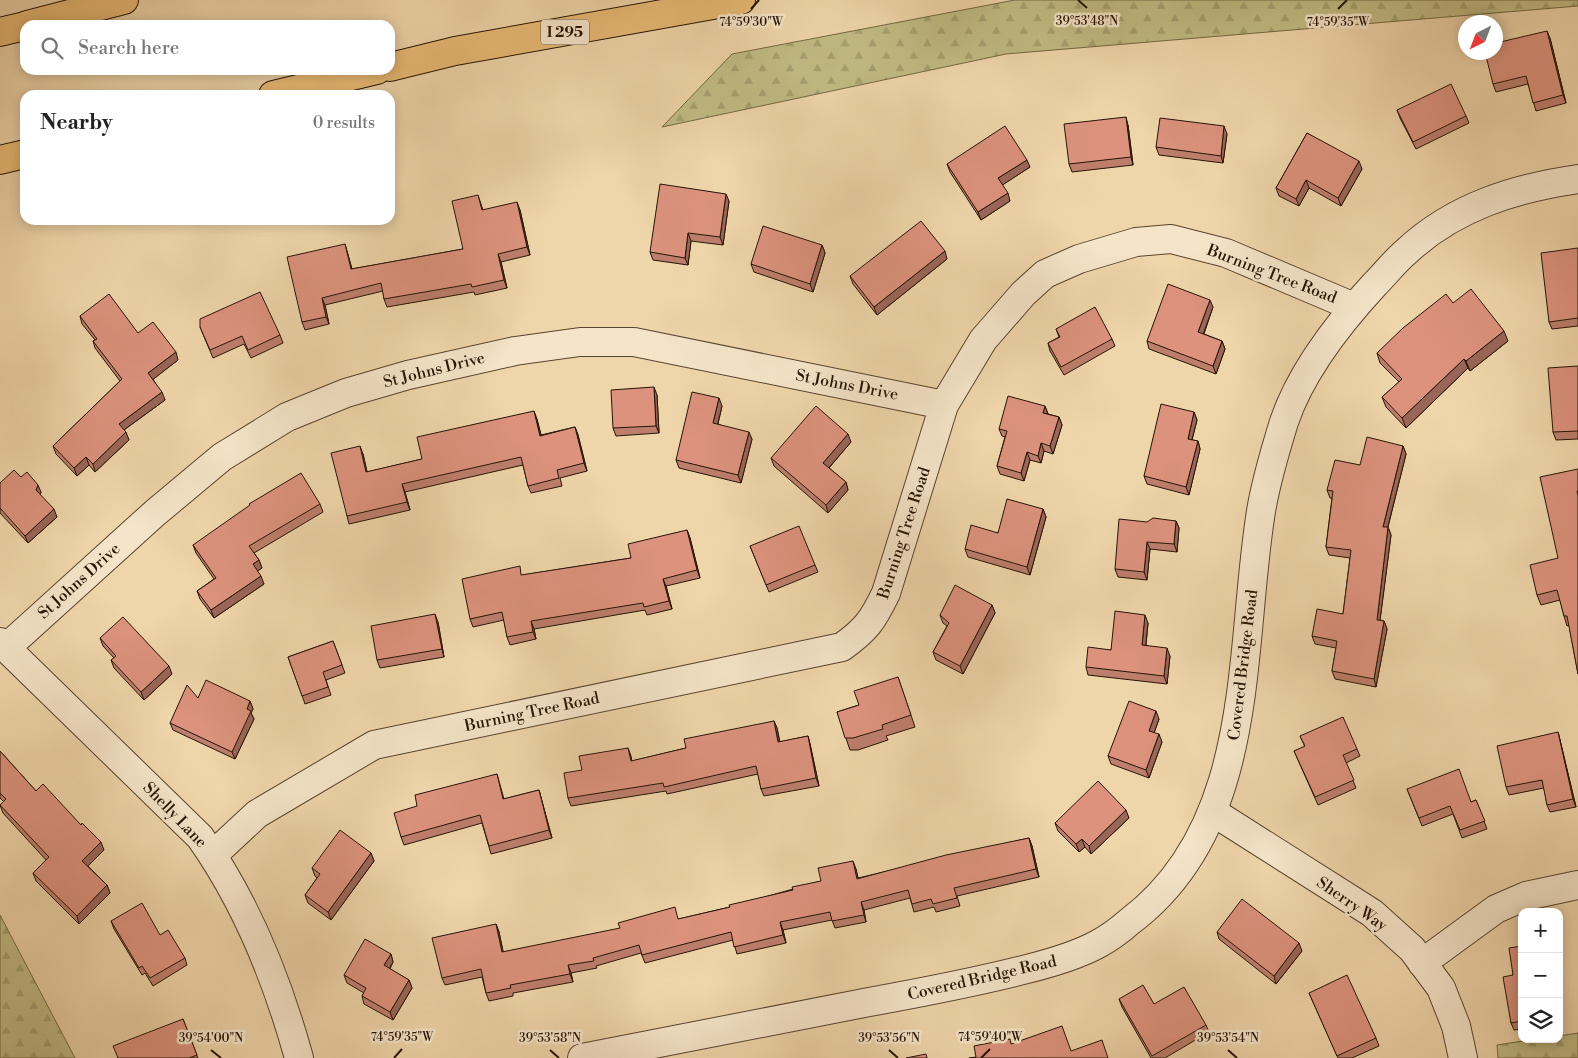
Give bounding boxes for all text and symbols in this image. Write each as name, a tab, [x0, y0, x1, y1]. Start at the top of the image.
text: 39°53'48"N	[1056, 14, 1118, 29]
text: 74°59'30"W	[719, 15, 784, 30]
text: 74°59'35"W	[1307, 15, 1370, 30]
north arrow	[1458, 15, 1503, 60]
search box	[20, 20, 395, 75]
road number: I 295	[541, 20, 589, 44]
icon: search	[38, 34, 66, 62]
text: Search here	[78, 36, 179, 60]
text: Nearby	[40, 110, 113, 136]
text: 0 results	[313, 113, 375, 133]
street label: Burning Tree Road	[1203, 240, 1340, 308]
street label: St Johns Drive	[381, 348, 487, 392]
street label: St Johns Drive	[794, 365, 900, 405]
street label: Burning Tree Road	[873, 465, 935, 602]
street label: St Johns Drive	[34, 539, 124, 623]
street label: Covered Bridge Road	[1224, 588, 1262, 742]
street label: Burning Tree Road	[462, 688, 601, 736]
street label: Shelly Lane	[139, 778, 211, 852]
street label: Sherry Way	[1313, 872, 1391, 936]
map controls	[1518, 908, 1563, 1043]
button: +	[1518, 908, 1563, 953]
street label: Covered Bridge Road	[906, 951, 1058, 1005]
button: −	[1518, 953, 1563, 998]
button: layers	[1518, 998, 1563, 1043]
text: 74°59'35"W	[371, 1030, 434, 1045]
text: 74°59'40"W	[958, 1030, 1023, 1045]
text: 39°54'00"N	[179, 1031, 243, 1046]
text: 39°53'58"N	[519, 1031, 581, 1046]
text: 39°53'56"N	[858, 1031, 920, 1046]
text: 39°53'54"N	[1197, 1031, 1259, 1046]

